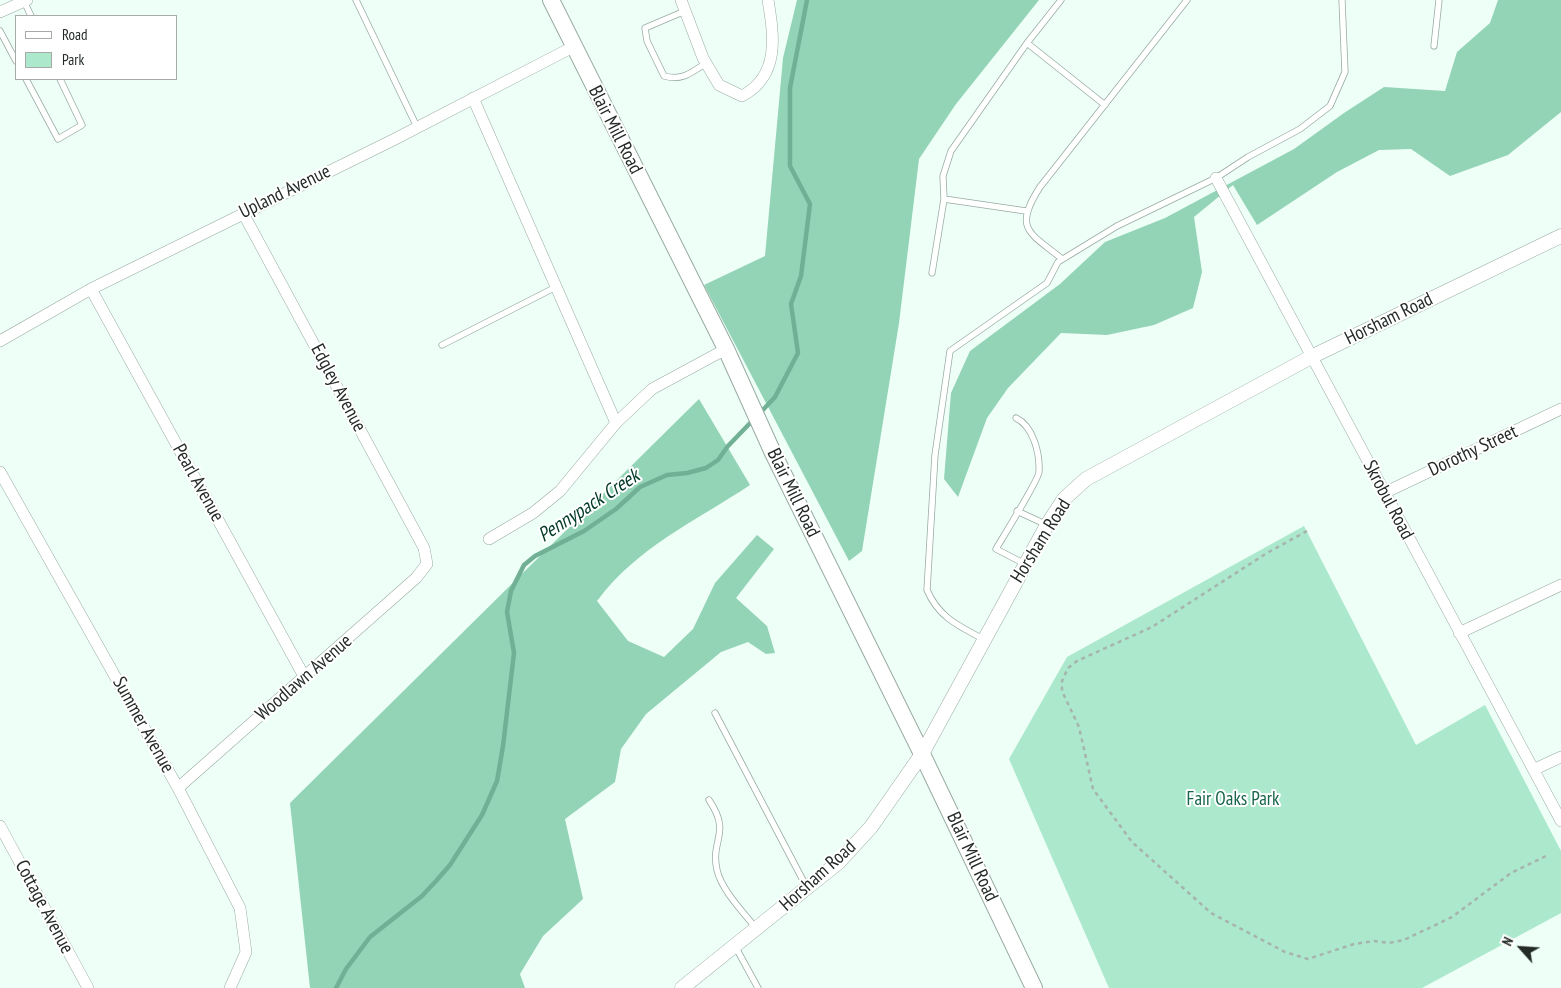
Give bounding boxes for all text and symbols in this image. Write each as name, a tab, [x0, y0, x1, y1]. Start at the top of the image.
legend	[15, 15, 178, 80]
text: Road	[62, 25, 88, 44]
text: Park	[62, 50, 84, 69]
street label: Blair Mill Road	[583, 82, 647, 178]
street label: Upland Avenue	[236, 160, 334, 224]
street label: Horsham Road	[1341, 288, 1437, 350]
street label: Edgley Avenue	[305, 340, 371, 436]
street label: Dorothy Street	[1425, 420, 1521, 482]
street label: Pearl Avenue	[167, 440, 229, 526]
street label: Blair Mill Road	[762, 445, 824, 541]
street label: Skrobul Road	[1358, 457, 1418, 543]
water label: Pennypack Creek	[534, 464, 644, 548]
street label: Horsham Road	[1006, 495, 1076, 587]
street label: Woodlawn Avenue	[251, 630, 357, 726]
street label: Summer Avenue	[107, 673, 179, 777]
park label: Fair Oaks Park	[1187, 789, 1279, 811]
street label: Blair Mill Road	[941, 809, 1003, 905]
street label: Horsham Road	[775, 836, 861, 916]
street label: Cottage Avenue	[10, 856, 78, 958]
north arrow	[1496, 923, 1546, 973]
text: N	[1498, 934, 1517, 949]

